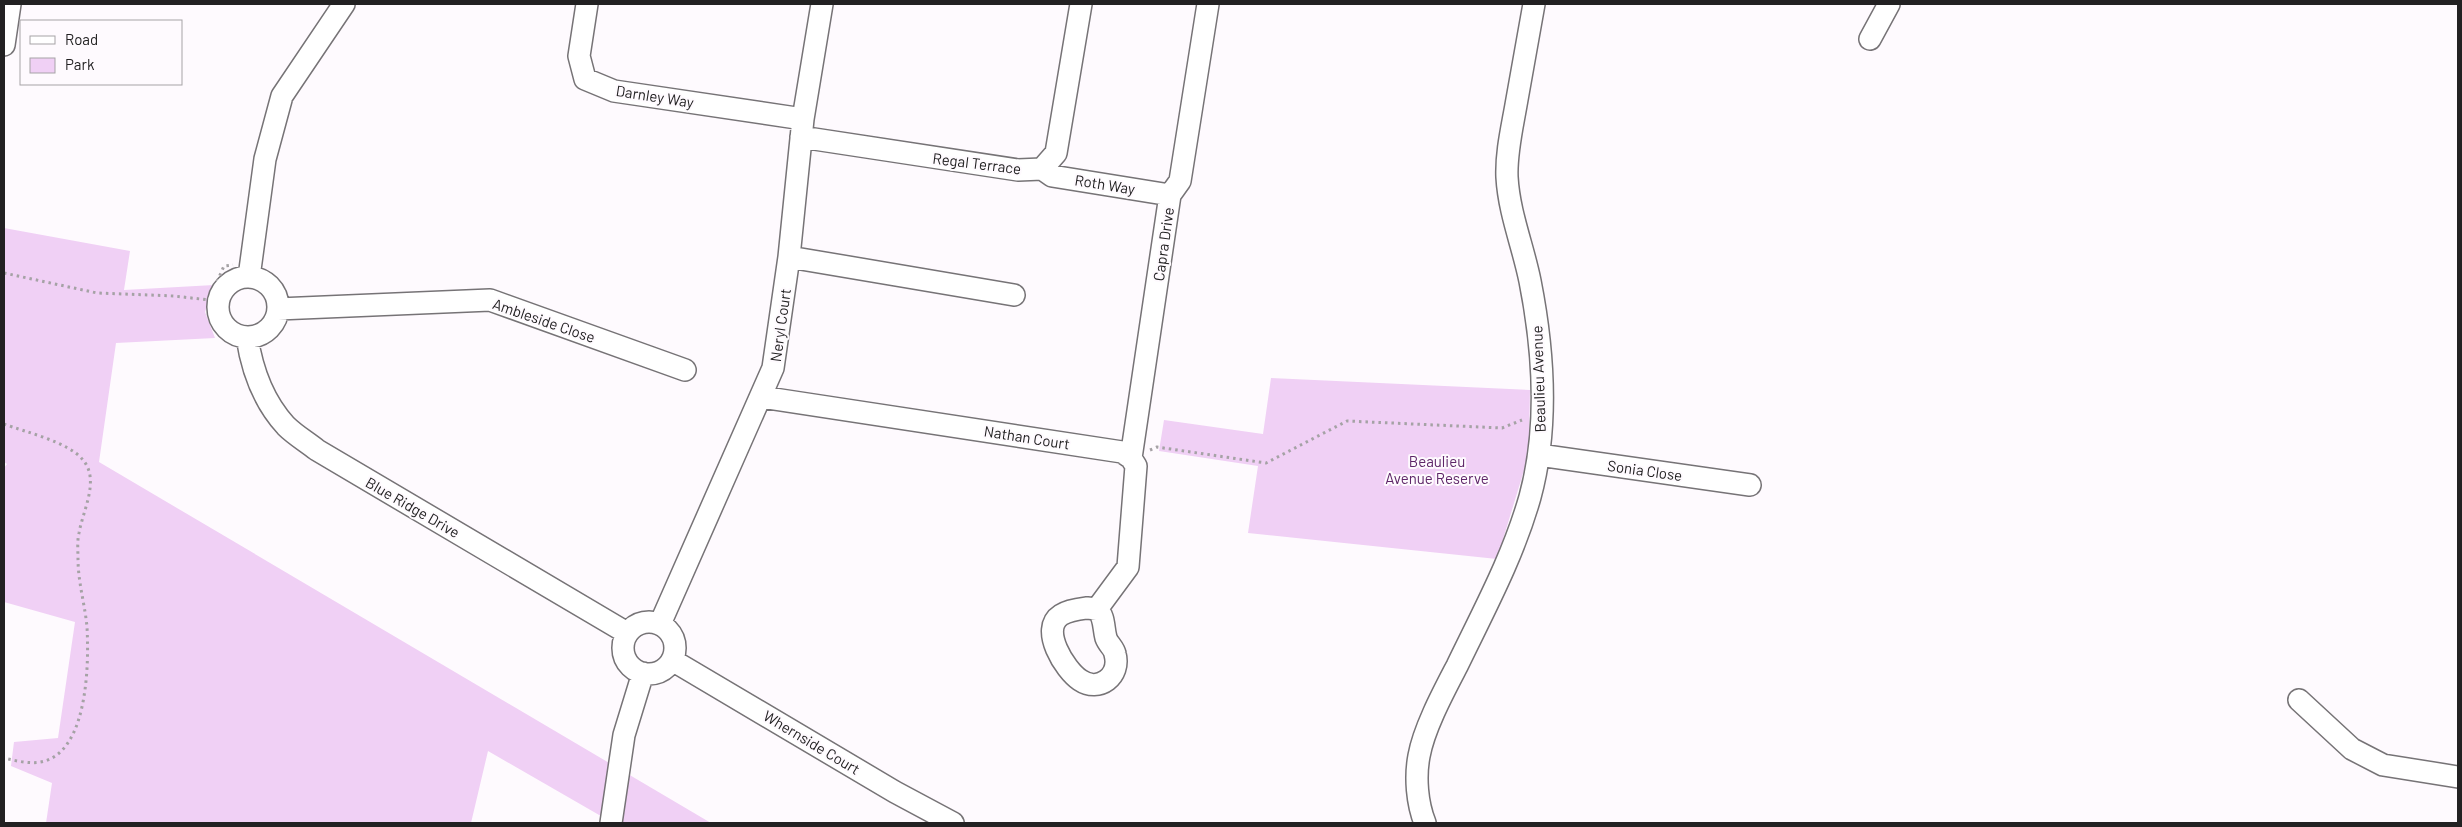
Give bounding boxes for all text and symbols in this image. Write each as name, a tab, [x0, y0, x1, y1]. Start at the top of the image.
legend	[20, 20, 182, 85]
text: Road	[65, 30, 98, 48]
text: Park	[65, 55, 95, 73]
street label: Darnley Way	[615, 81, 695, 111]
street label: Regal Terrace	[932, 149, 1022, 177]
street label: Roth Way	[1074, 170, 1136, 198]
street label: Capra Drive	[1149, 206, 1177, 282]
street label: Neryl Court	[766, 287, 794, 363]
street label: Ambleside Close	[490, 294, 598, 346]
street label: Beaulieu Avenue	[1527, 325, 1549, 433]
street label: Nathan Court	[983, 421, 1071, 453]
park label: Beaulieu Avenue Reserve	[1385, 452, 1489, 487]
street label: Sonia Close	[1606, 456, 1684, 484]
street label: Blue Ridge Drive	[363, 473, 463, 541]
street label: Whernside Court	[760, 706, 864, 778]

